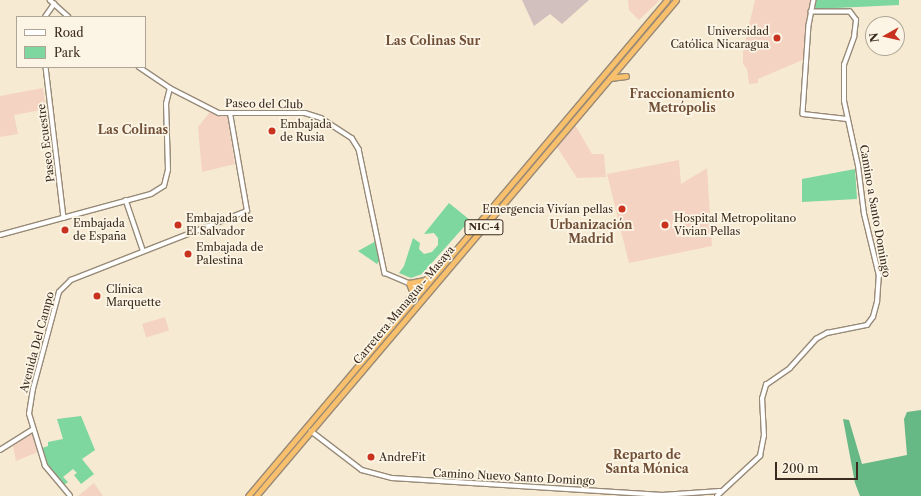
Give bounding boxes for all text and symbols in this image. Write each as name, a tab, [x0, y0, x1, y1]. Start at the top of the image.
legend	[16, 16, 146, 68]
north arrow	[865, 16, 905, 56]
text: Road	[54, 25, 84, 40]
place label: Universidad Católica Nicaragua	[670, 25, 769, 51]
text: N	[867, 32, 882, 43]
marker: Universidad Católica Nicaragua	[772, 33, 782, 43]
district label: Las Colinas Sur	[386, 34, 480, 48]
text: Park	[54, 45, 80, 60]
district label: Fraccionamiento Metrópolis	[629, 87, 735, 115]
street label: Paseo del Club	[225, 97, 303, 111]
street label: Paseo Ecuestre	[35, 103, 57, 183]
place label: Embajada de Rusia	[280, 118, 332, 144]
district label: Las Colinas	[98, 123, 168, 137]
marker: Embajada de Rusia	[267, 126, 277, 136]
street label: Camino a Santo Domingo	[857, 144, 893, 278]
place label: Emergencia Vivían pellas	[482, 202, 613, 216]
marker: Emergencia Vivían pellas	[616, 203, 628, 215]
place label: Embajada de El Salvador	[186, 212, 253, 238]
place label: Hospital Metropolitano Vivian Pellas	[674, 212, 796, 238]
place label: Embajada de España	[73, 217, 126, 243]
district label: Urbanización Madrid	[549, 218, 633, 246]
road number: NIC-4	[464, 219, 504, 235]
marker: Hospital Metropolitano Vivian Pellas	[659, 219, 671, 231]
marker: Embajada de El Salvador	[173, 220, 183, 230]
marker: Embajada de España	[60, 225, 70, 235]
place label: Embajada de Palestina	[196, 241, 263, 267]
street label: Carretera Managua - Masaya	[351, 243, 457, 367]
marker: Embajada de Palestina	[183, 249, 193, 259]
place label: Clínica Marquette	[106, 283, 161, 309]
street label: Avenida Del Campo	[17, 290, 57, 394]
marker: Clínica Marquette	[91, 290, 103, 302]
district label: Reparto de Santa Mónica	[605, 448, 689, 476]
place label: AndreFit	[379, 450, 426, 464]
marker: AndreFit	[366, 452, 376, 462]
scale bar	[777, 454, 860, 480]
text: 200 m	[782, 461, 819, 476]
street label: Camino Nuevo Santo Domingo	[432, 466, 596, 488]

